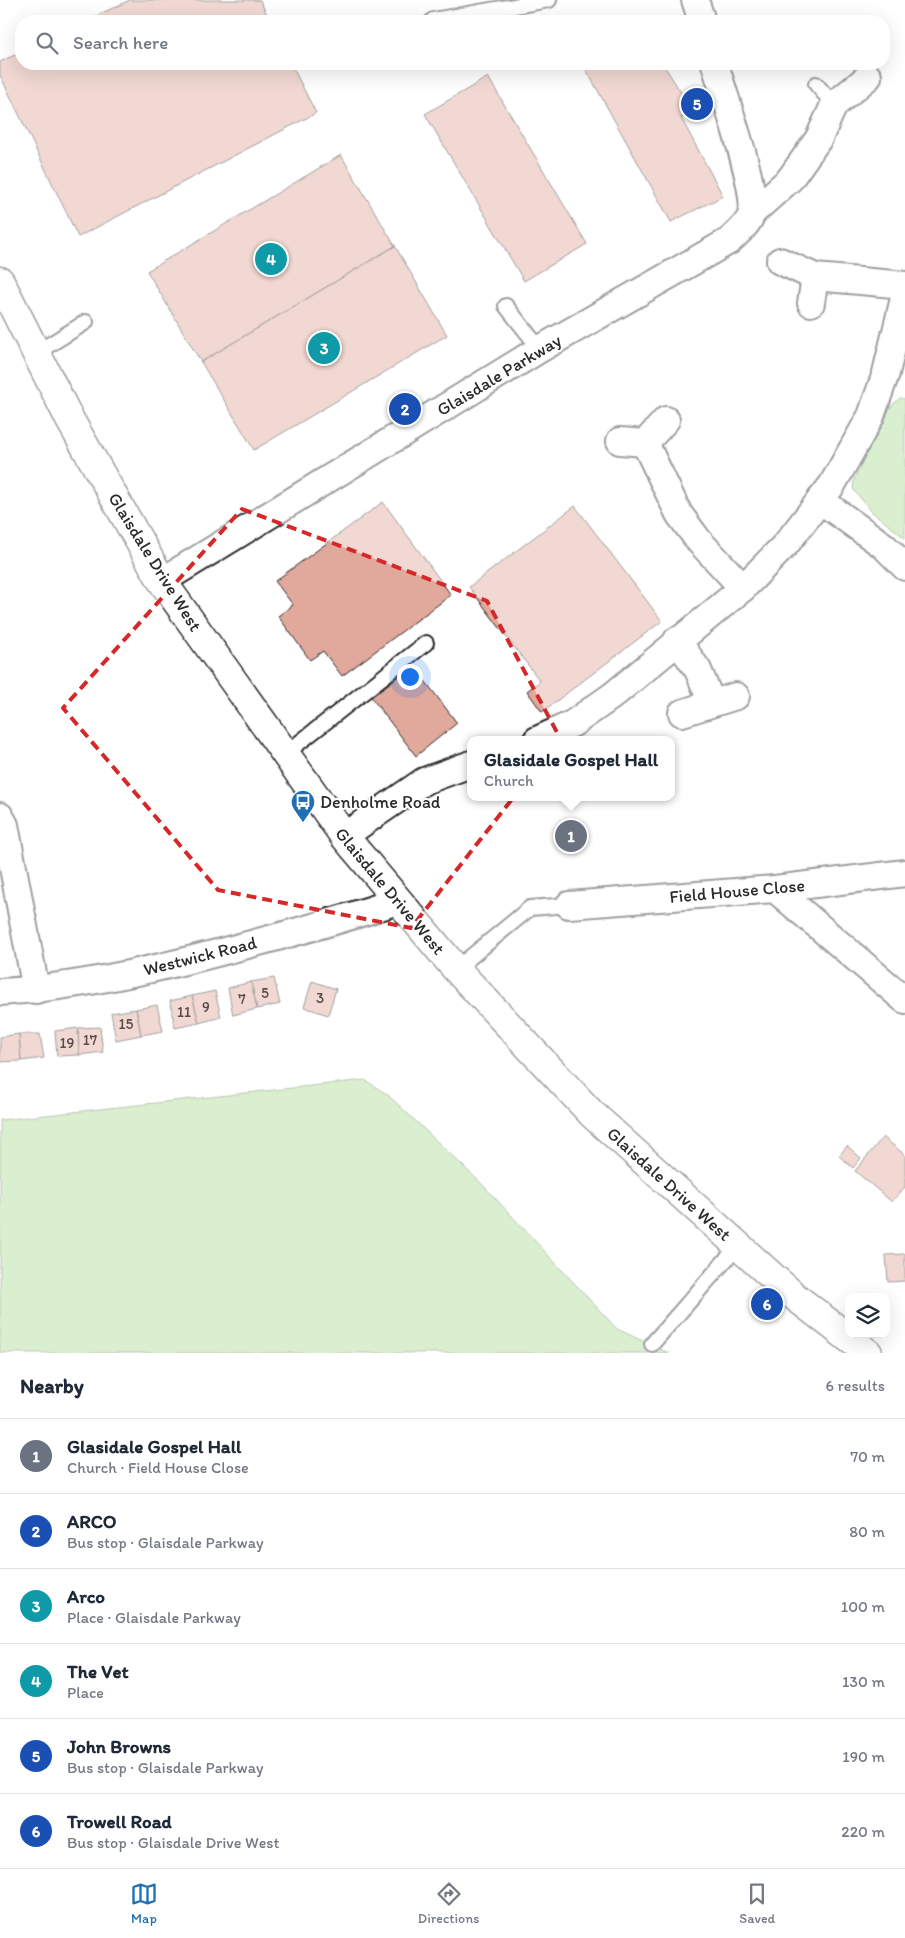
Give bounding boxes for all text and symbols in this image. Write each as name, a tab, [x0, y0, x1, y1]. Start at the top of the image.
search box	[15, 15, 890, 70]
icon: search	[33, 29, 61, 57]
text: Search here	[73, 31, 168, 54]
pin: 5	[681, 85, 713, 123]
pin: 4	[255, 240, 287, 278]
pin: 3	[308, 329, 340, 367]
street label: Glaisdale Parkway	[433, 329, 566, 421]
pin: 2	[389, 390, 421, 428]
street label: Glaisdale Drive West	[103, 489, 207, 636]
your location	[397, 664, 423, 690]
popup	[467, 736, 675, 801]
text: Glasidale Gospel Hall	[484, 748, 658, 771]
text: Church	[484, 771, 534, 790]
bus stop icon: Denholme Road	[290, 789, 316, 823]
place label: Denholme Road	[320, 791, 441, 813]
pin: 1	[555, 817, 587, 855]
street label: Glaisdale Drive West	[330, 823, 450, 959]
street label: Field House Close	[668, 874, 806, 908]
street label: Westwick Road	[141, 931, 259, 981]
house number: 5	[261, 984, 269, 1002]
house number: 3	[316, 989, 324, 1007]
house number: 7	[238, 990, 246, 1008]
house number: 9	[202, 998, 210, 1016]
house number: 11	[177, 1003, 191, 1021]
house number: 15	[119, 1015, 134, 1033]
house number: 17	[83, 1031, 98, 1049]
house number: 19	[60, 1034, 75, 1052]
street label: Glaisdale Drive West	[602, 1122, 736, 1246]
pin: 6	[751, 1285, 783, 1323]
map controls	[845, 1293, 890, 1338]
button: layers	[845, 1293, 890, 1338]
text: Nearby	[20, 1373, 84, 1398]
text: 6 results	[825, 1376, 885, 1395]
text: Glasidale Gospel Hall	[67, 1435, 242, 1458]
text: 1	[32, 1447, 40, 1466]
text: 70 m	[850, 1447, 885, 1466]
text: Church · Field House Close	[67, 1458, 249, 1477]
text: ARCO	[67, 1510, 117, 1533]
text: 2	[32, 1522, 40, 1541]
text: 80 m	[849, 1522, 885, 1541]
text: Bus stop · Glaisdale Parkway	[67, 1533, 264, 1552]
text: Arco	[67, 1585, 105, 1608]
text: 3	[32, 1597, 40, 1616]
text: 100 m	[841, 1597, 885, 1616]
text: Place · Glaisdale Parkway	[67, 1608, 241, 1627]
text: The Vet	[67, 1660, 129, 1683]
text: 4	[31, 1672, 41, 1691]
text: 130 m	[842, 1672, 885, 1691]
text: Place	[67, 1683, 104, 1702]
text: John Browns	[67, 1735, 171, 1758]
text: 5	[32, 1747, 40, 1766]
text: 190 m	[842, 1747, 885, 1766]
text: Bus stop · Glaisdale Parkway	[67, 1758, 264, 1777]
text: Trowell Road	[67, 1810, 172, 1833]
text: 6	[32, 1822, 40, 1841]
text: 220 m	[841, 1822, 885, 1841]
text: Bus stop · Glaisdale Drive West	[67, 1833, 279, 1852]
tab: Map	[130, 1880, 158, 1927]
tab: Directions	[418, 1880, 479, 1927]
tab: Saved	[739, 1880, 775, 1927]

